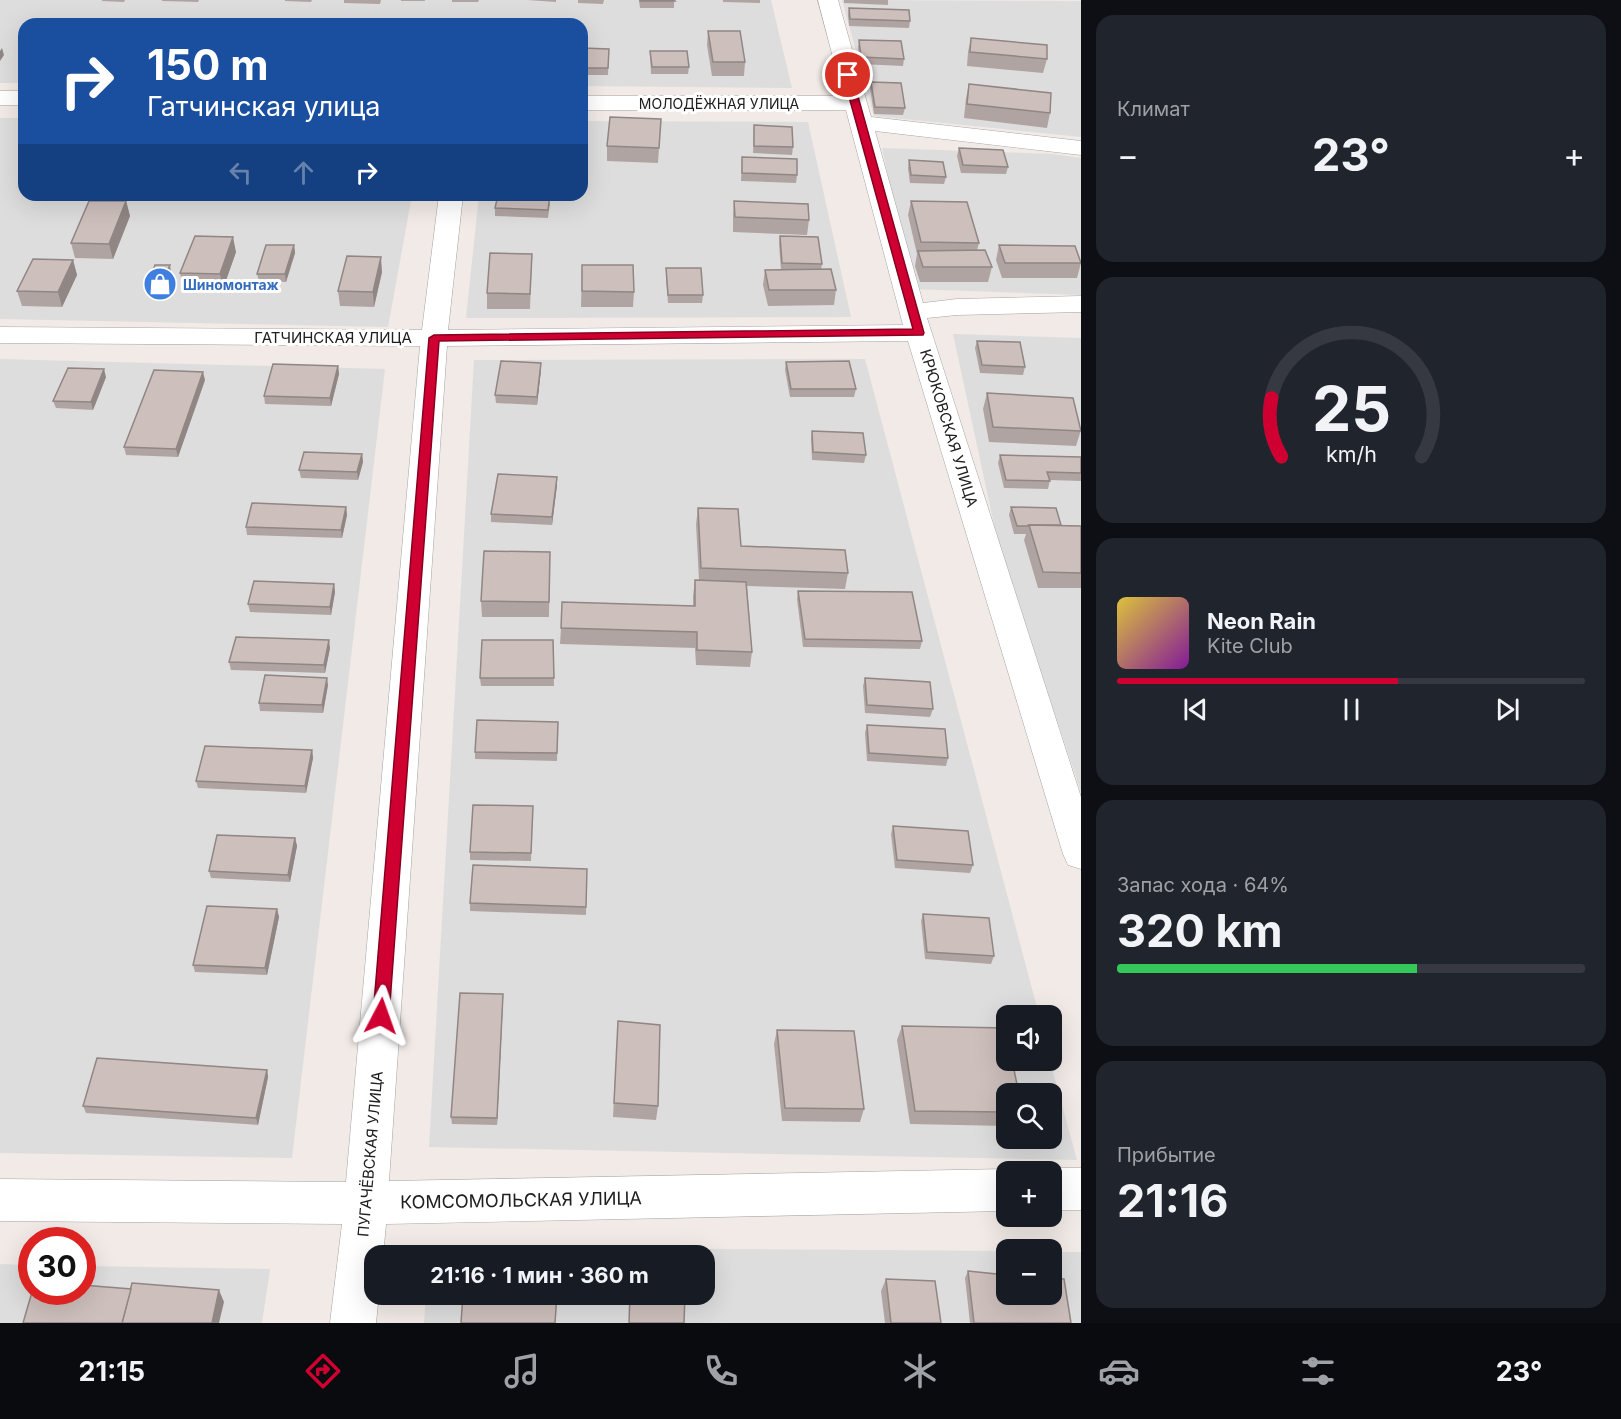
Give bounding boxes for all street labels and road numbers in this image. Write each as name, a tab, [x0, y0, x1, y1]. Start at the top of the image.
street label: МОЛОДЁЖНАЯ УЛИЦА	[639, 95, 800, 112]
street label: ГАТЧИНСКАЯ УЛИЦА	[254, 328, 412, 347]
street label: КРЮКОВСКАЯ УЛИЦА	[916, 347, 982, 509]
street label: ПУГАЧЁВСКАЯ УЛИЦА	[353, 1070, 387, 1238]
street label: КОМСОМОЛЬСКАЯ УЛИЦА	[400, 1187, 642, 1213]

